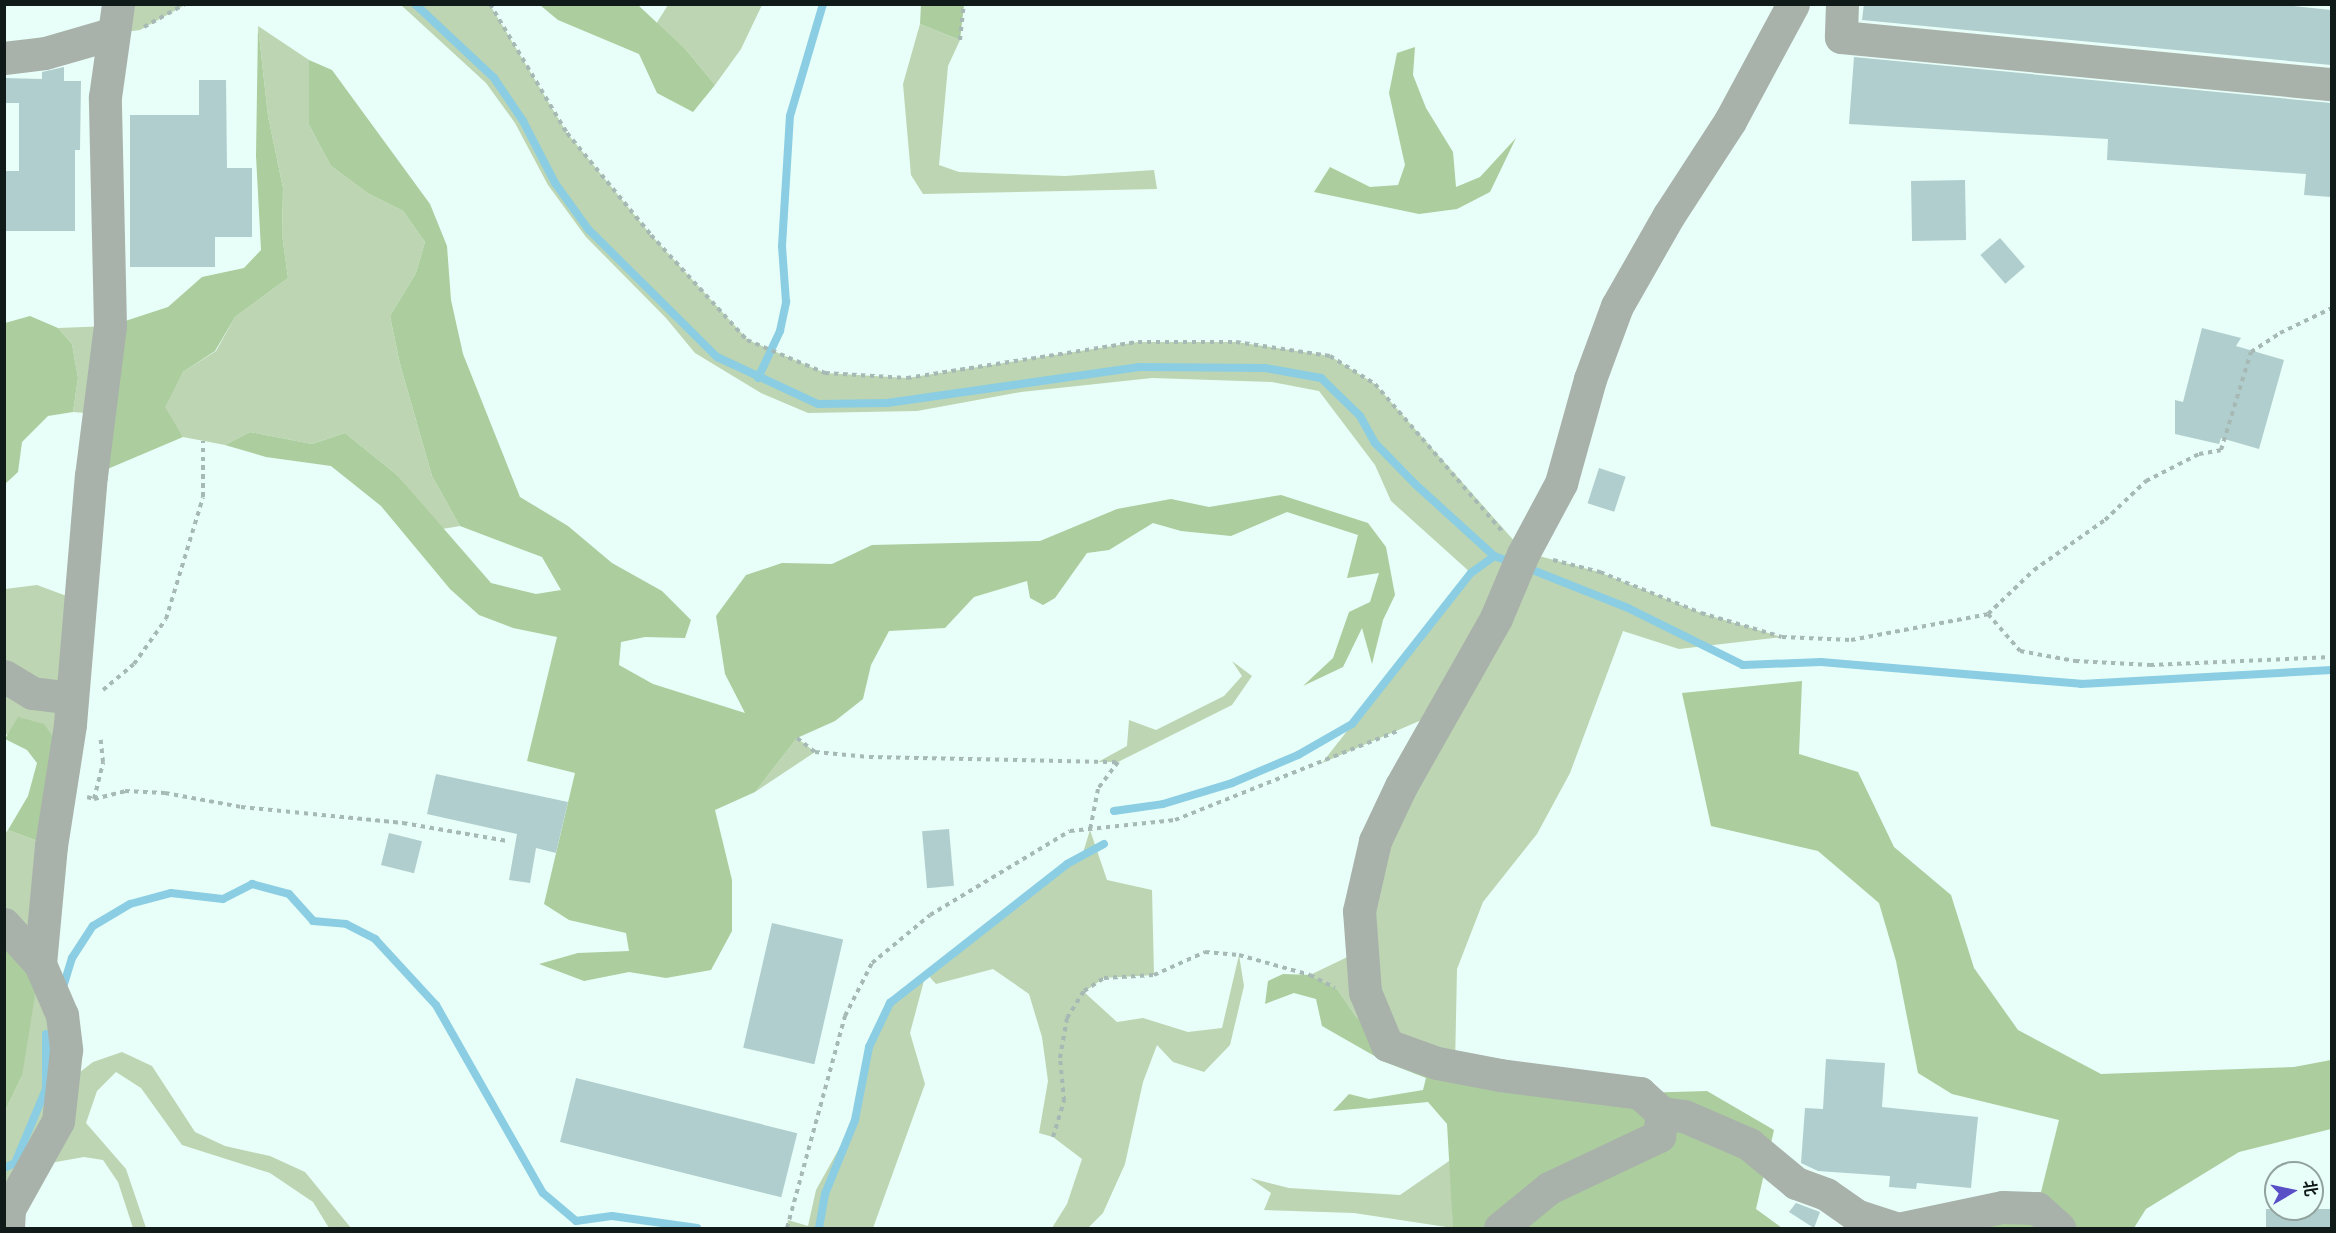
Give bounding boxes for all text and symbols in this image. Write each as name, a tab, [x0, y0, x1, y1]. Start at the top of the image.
north arrow	[2264, 1161, 2324, 1221]
text: 北	[2300, 1179, 2321, 1198]

